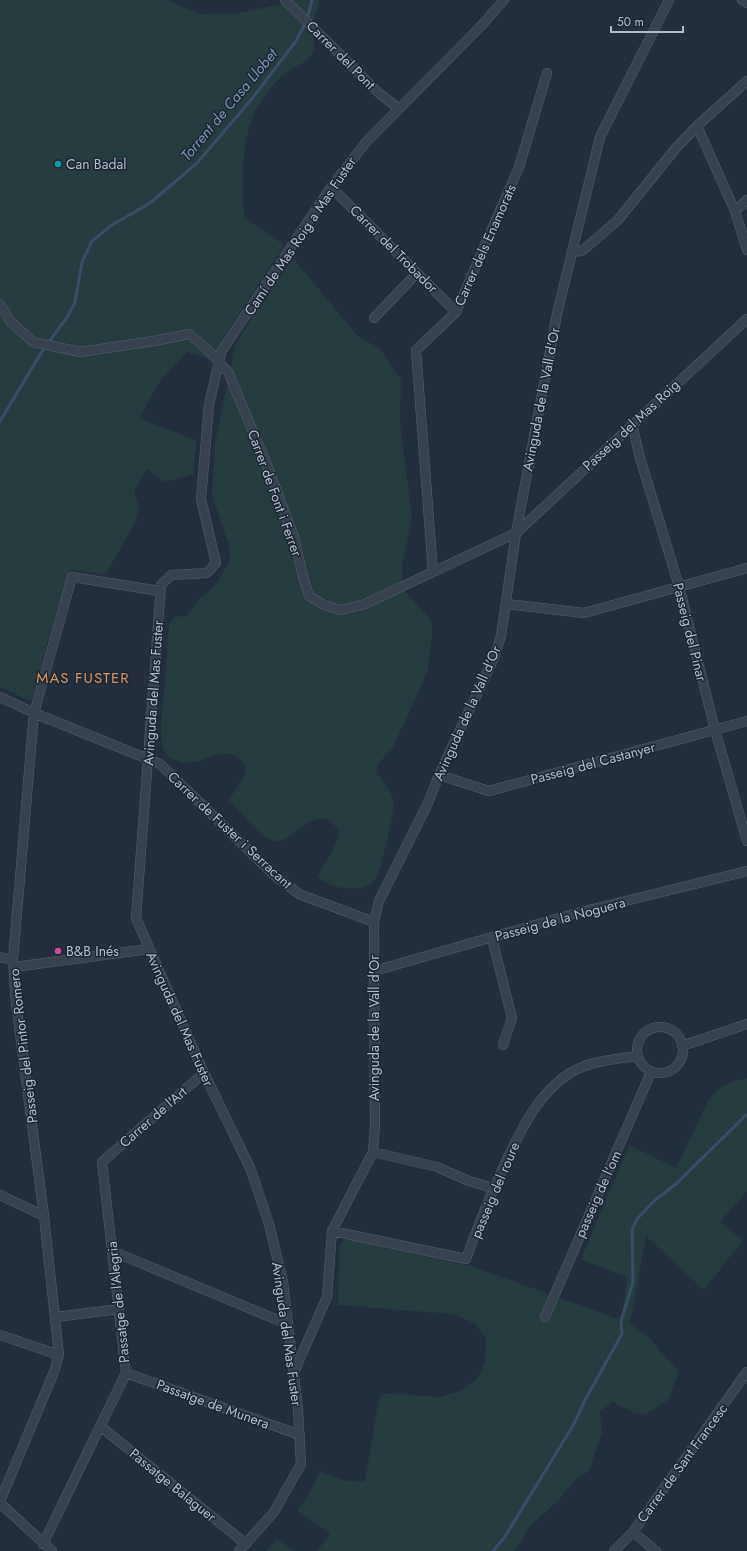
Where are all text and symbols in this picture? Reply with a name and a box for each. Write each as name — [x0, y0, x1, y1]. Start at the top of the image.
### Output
scale bar — [611, 8, 683, 34]
text: 50 m — [617, 13, 644, 31]
street label: Carrer del Pont — [302, 16, 380, 94]
water label: Torrent de Casa Llobet — [175, 43, 284, 166]
street label: Camí de Mas Roig a Mas Fuster — [239, 152, 361, 319]
place label: Can Badal — [66, 154, 126, 174]
marker: Can Badal — [53, 159, 63, 169]
street label: Carrer dels Enamorats — [449, 181, 521, 309]
street label: Carrer del Trobador — [345, 200, 443, 298]
street label: Avinguda de la Vall d'Or — [517, 325, 565, 473]
street label: Passeig del Mas Roig — [578, 375, 684, 475]
street label: Carrer de Font i Ferrer — [243, 427, 307, 559]
street label: Passeig del Pinar — [668, 581, 712, 684]
street label: Avinguda del Mas Fuster — [138, 620, 168, 766]
street label: Avinguda de la Vall d'Or — [428, 642, 506, 784]
district label: MAS FUSTER — [36, 667, 130, 689]
street label: Passeig del Castanyer — [528, 737, 658, 789]
street label: Carrer de Fuster i Serracant — [163, 767, 297, 894]
street label: Passeig de la Noguera — [492, 892, 628, 946]
place label: B&B Inés — [66, 941, 119, 961]
marker: B&B Inés — [53, 946, 63, 956]
street label: Avinguda del Mas Fuster — [141, 948, 219, 1090]
street label: Avinguda de la Vall d'Or — [364, 955, 384, 1101]
street label: Passeig del Pintor Romero — [4, 967, 42, 1124]
street label: Carrer de l'Art — [115, 1082, 192, 1152]
street label: passeig del roure — [466, 1139, 524, 1241]
street label: passeig de l'om — [570, 1147, 626, 1241]
street label: Passatge de l'Alegria — [102, 1240, 134, 1364]
street label: Avinguda del Mas Fuster — [267, 1261, 307, 1408]
street label: Passatge de Munera — [154, 1374, 272, 1434]
street label: Carrer de Sant Francesc — [632, 1399, 732, 1527]
street label: Passatge Balaguer — [125, 1444, 221, 1526]

